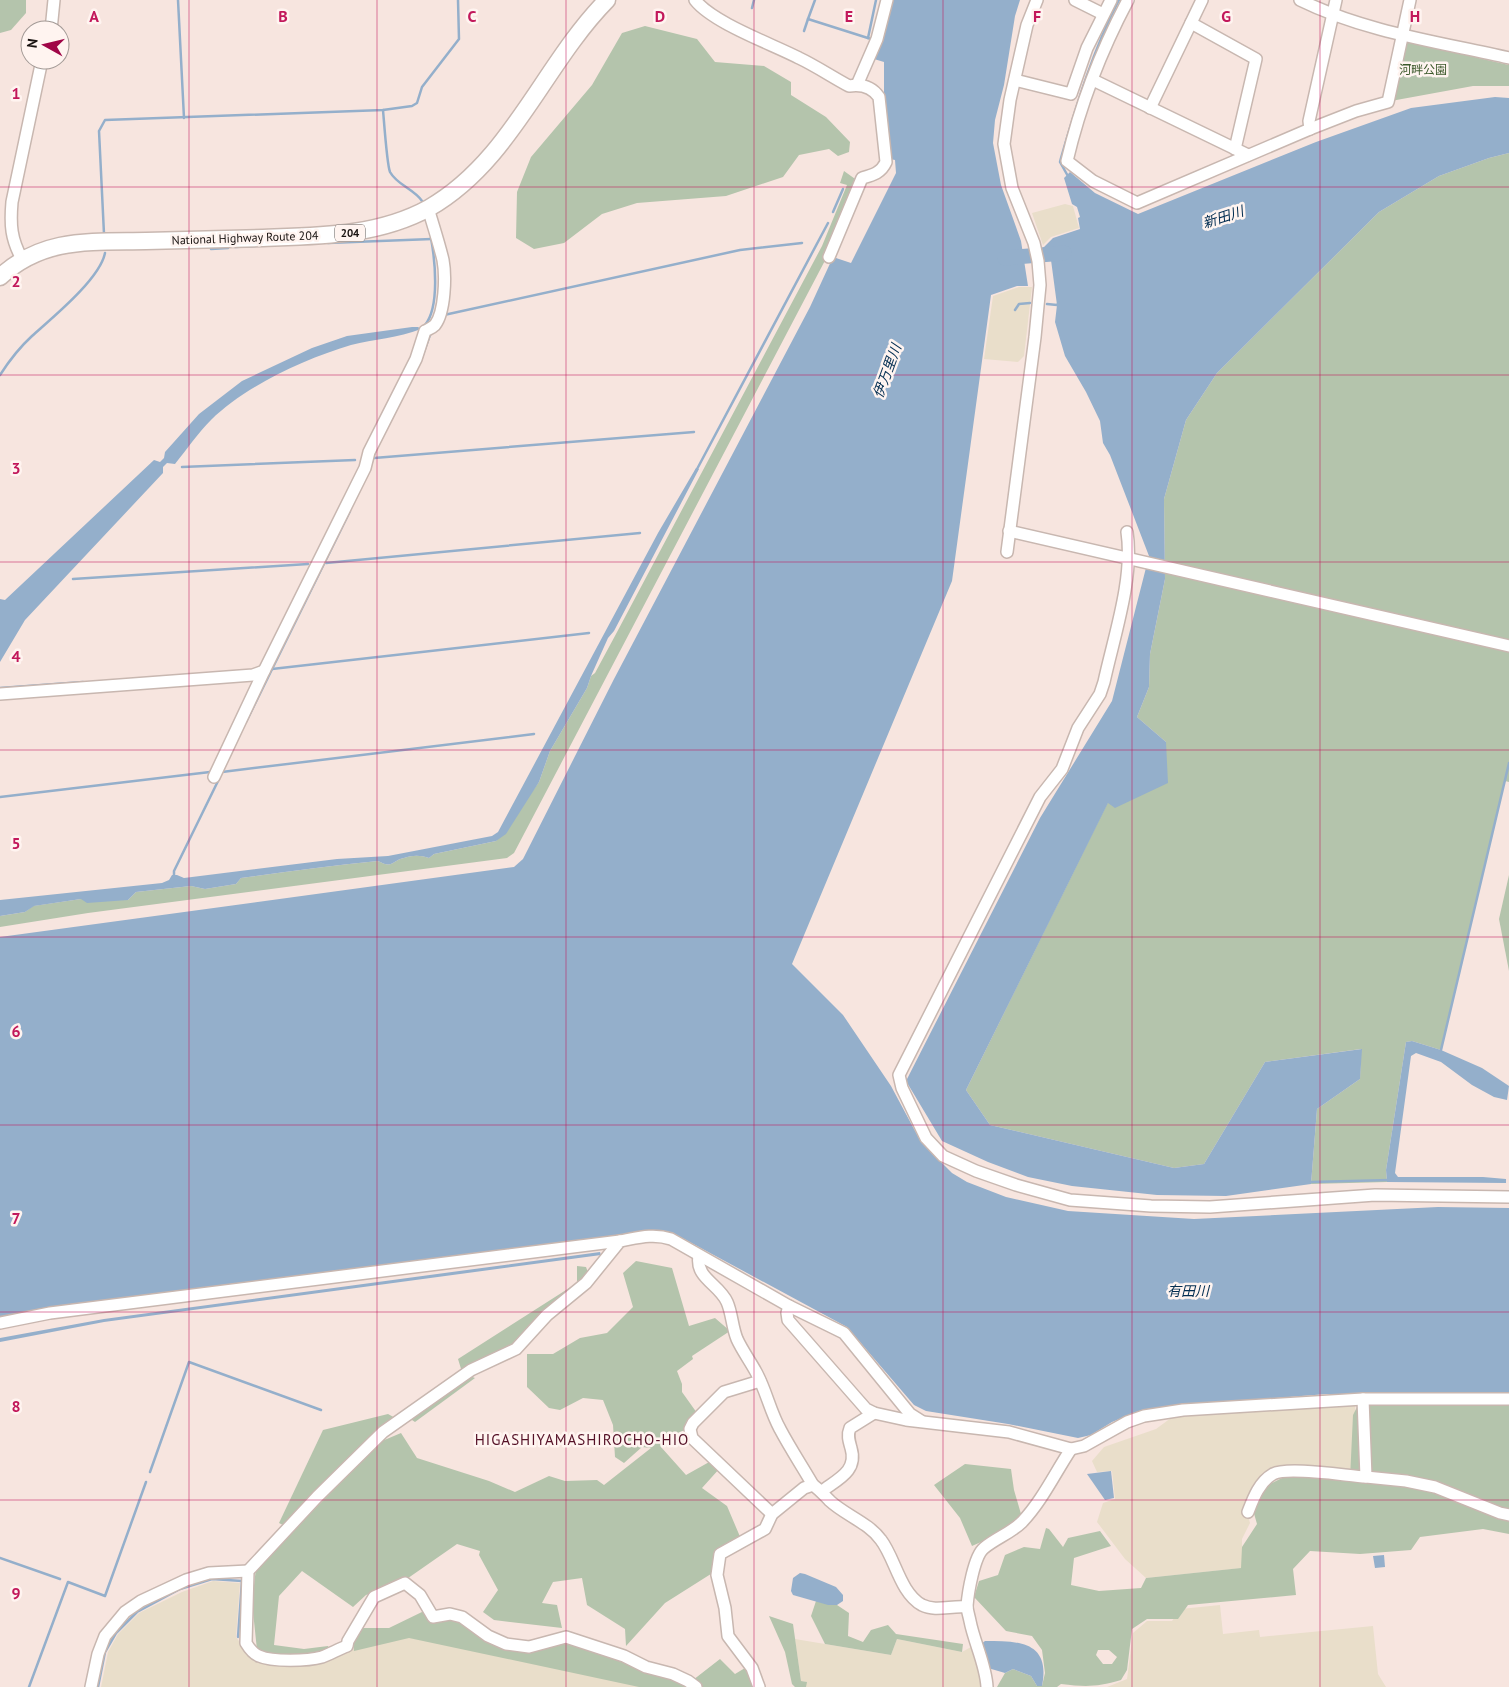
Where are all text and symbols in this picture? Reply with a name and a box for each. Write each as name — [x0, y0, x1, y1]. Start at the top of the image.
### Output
text: A — [89, 6, 99, 26]
text: B — [278, 6, 288, 26]
text: C — [468, 6, 477, 26]
text: D — [655, 6, 665, 26]
text: E — [845, 6, 853, 26]
text: F — [1033, 6, 1041, 26]
text: G — [1221, 6, 1231, 26]
text: H — [1410, 6, 1420, 26]
north arrow — [20, 20, 70, 70]
text: N — [23, 37, 42, 49]
park label: 河畔公園 — [1399, 62, 1447, 77]
text: 1 — [11, 83, 21, 103]
water label: 新田川 — [1200, 201, 1248, 232]
road number: 204 — [335, 224, 365, 242]
street label: National Highway Route 204 — [171, 227, 319, 248]
text: 2 — [11, 271, 21, 291]
water label: 伊万里川 — [869, 340, 906, 400]
text: 3 — [11, 458, 21, 478]
text: 4 — [11, 646, 21, 666]
text: 5 — [11, 833, 21, 853]
text: 6 — [11, 1021, 21, 1041]
text: 7 — [11, 1208, 21, 1228]
water label: 有田川 — [1167, 1282, 1211, 1300]
text: 8 — [11, 1396, 21, 1416]
district label: HIGASHIYAMASHIROCHO-HIO — [475, 1430, 689, 1449]
text: 9 — [11, 1583, 21, 1603]

